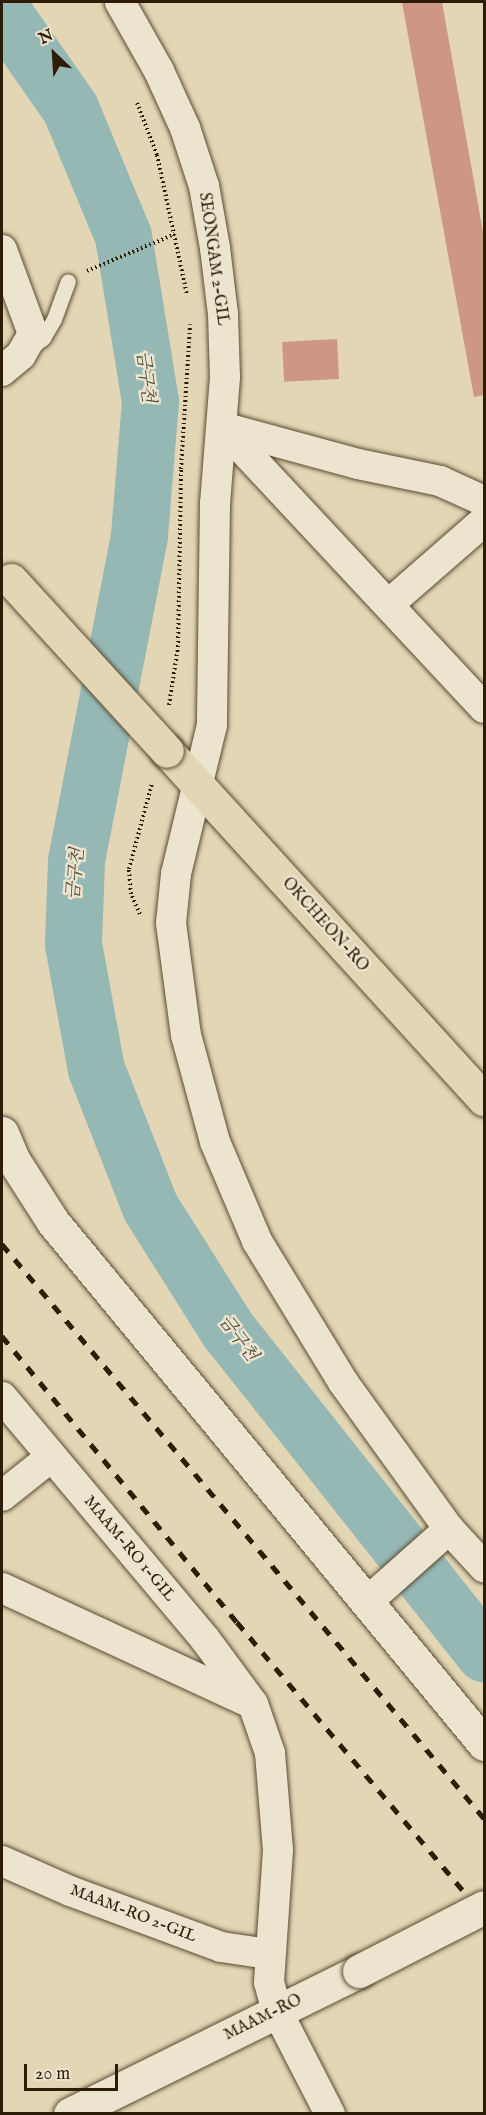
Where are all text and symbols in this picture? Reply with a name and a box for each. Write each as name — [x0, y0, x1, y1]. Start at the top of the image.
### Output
north arrow — [24, 24, 84, 84]
text: N — [36, 26, 57, 50]
street label: SEONGAM 2-GIL — [194, 191, 232, 327]
water label: 금구천 — [130, 350, 158, 404]
water label: 금구천 — [64, 847, 90, 901]
street label: OKCHEON-RO — [278, 874, 372, 976]
water label: 금구천 — [213, 1312, 261, 1366]
street label: MAAM-RO 1-GIL — [79, 1492, 179, 1606]
street label: MAAM-RO 2-GIL — [67, 1881, 199, 1947]
street label: MAAM-RO — [221, 1991, 305, 2045]
scale bar — [27, 2052, 122, 2090]
text: 20 m — [35, 2063, 70, 2086]

